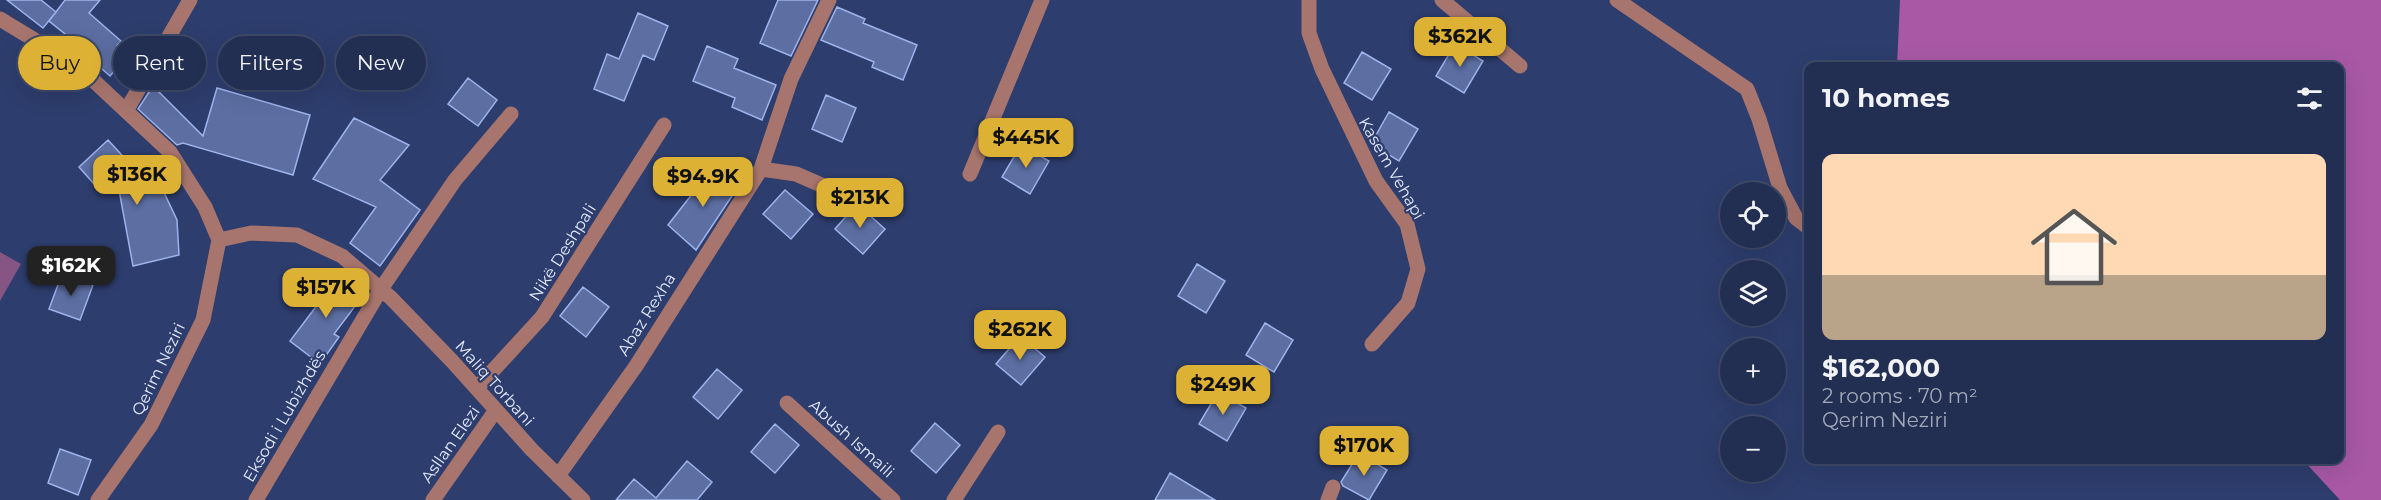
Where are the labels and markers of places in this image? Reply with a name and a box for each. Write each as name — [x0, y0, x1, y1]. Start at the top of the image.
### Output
pin: $362K — [1418, 17, 1502, 68]
pin: $445K — [984, 118, 1068, 169]
pin: $136K — [95, 155, 179, 206]
pin: $94.9K — [654, 157, 752, 208]
pin: $213K — [818, 178, 902, 229]
pin: $162K — [29, 246, 113, 297]
pin: $157K — [284, 268, 368, 319]
pin: $262K — [978, 310, 1062, 361]
pin: $249K — [1181, 365, 1265, 416]
pin: $170K — [1322, 426, 1406, 477]

